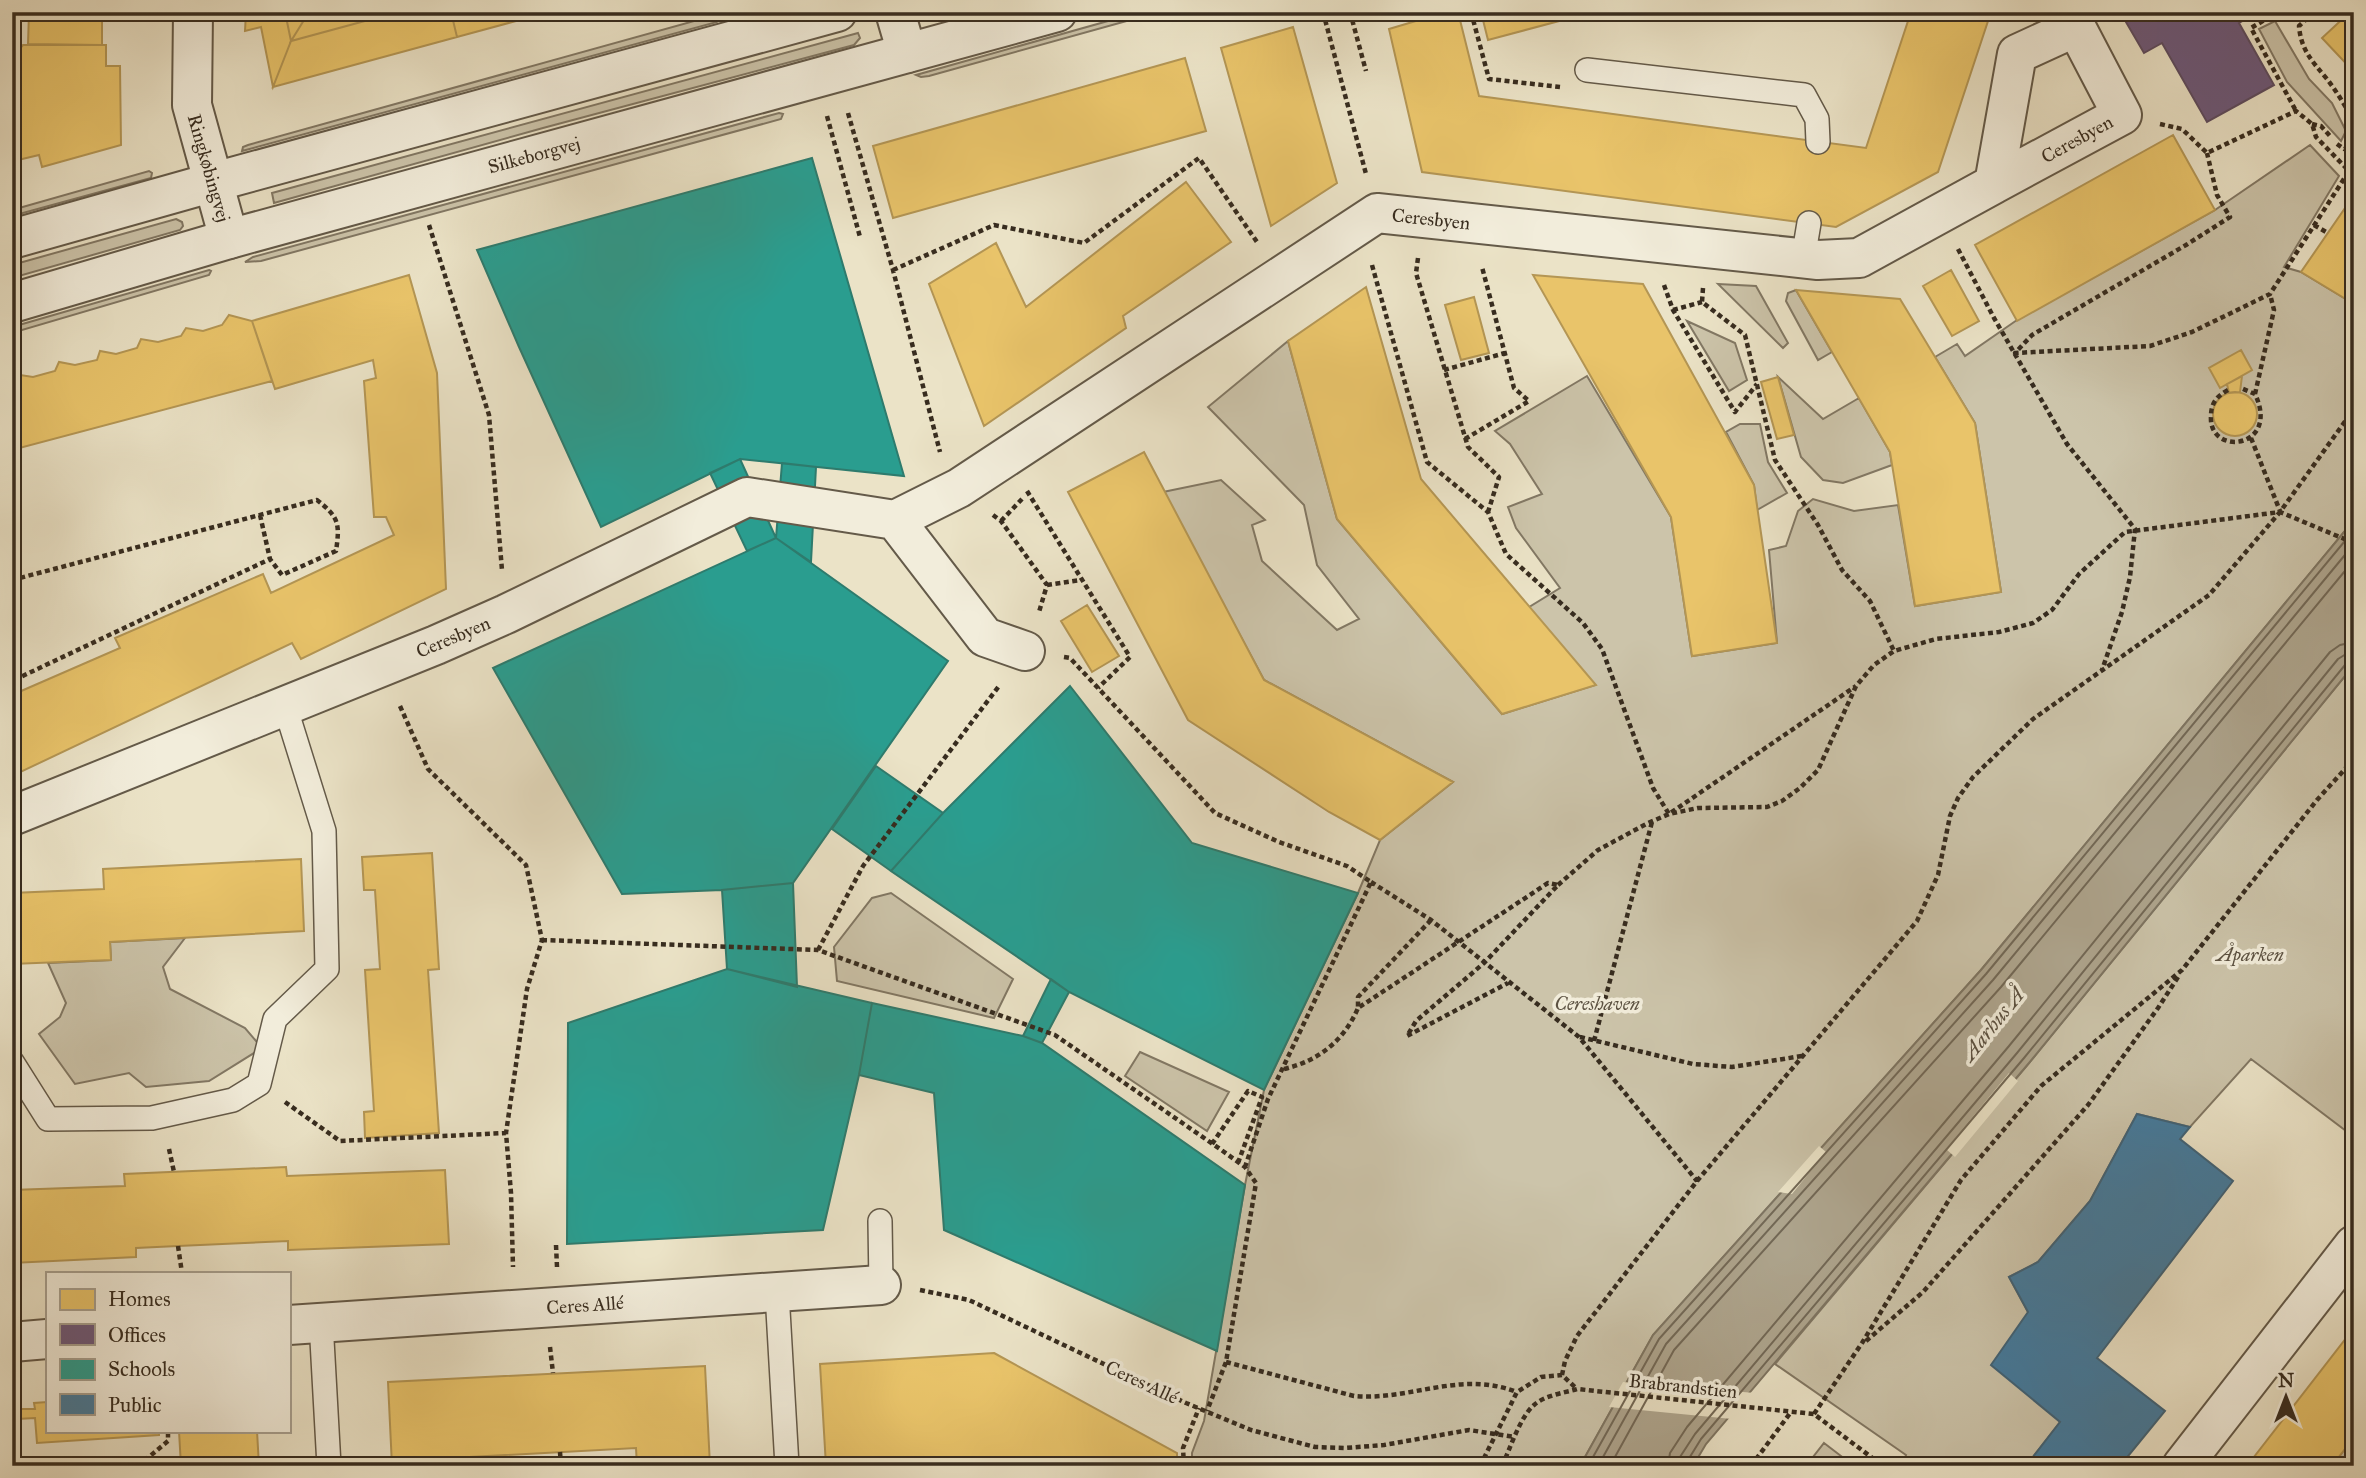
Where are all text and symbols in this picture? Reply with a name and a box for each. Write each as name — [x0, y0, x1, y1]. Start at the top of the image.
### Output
street label: Ceresbyen — [2037, 110, 2117, 168]
street label: Ringkøbingvej — [182, 111, 235, 225]
street label: Silkeborgvej — [485, 132, 583, 179]
street label: Ceresbyen — [1391, 203, 1471, 235]
street label: Ceresbyen — [412, 611, 494, 663]
park label: Åparken — [2214, 942, 2284, 967]
water label: Aarhus Å — [1954, 980, 2032, 1067]
park label: Cereshaven — [1554, 992, 1640, 1015]
legend — [46, 1272, 290, 1432]
text: Homes — [108, 1286, 171, 1312]
street label: Ceres Allé — [545, 1291, 625, 1319]
text: Offices — [108, 1322, 166, 1348]
street label: Ceres Allé — [1102, 1355, 1182, 1409]
text: Schools — [108, 1356, 175, 1382]
north arrow — [2250, 1362, 2320, 1432]
street label: Brabrandstien — [1628, 1369, 1738, 1403]
text: N — [2278, 1369, 2294, 1392]
text: Public — [108, 1392, 162, 1418]

